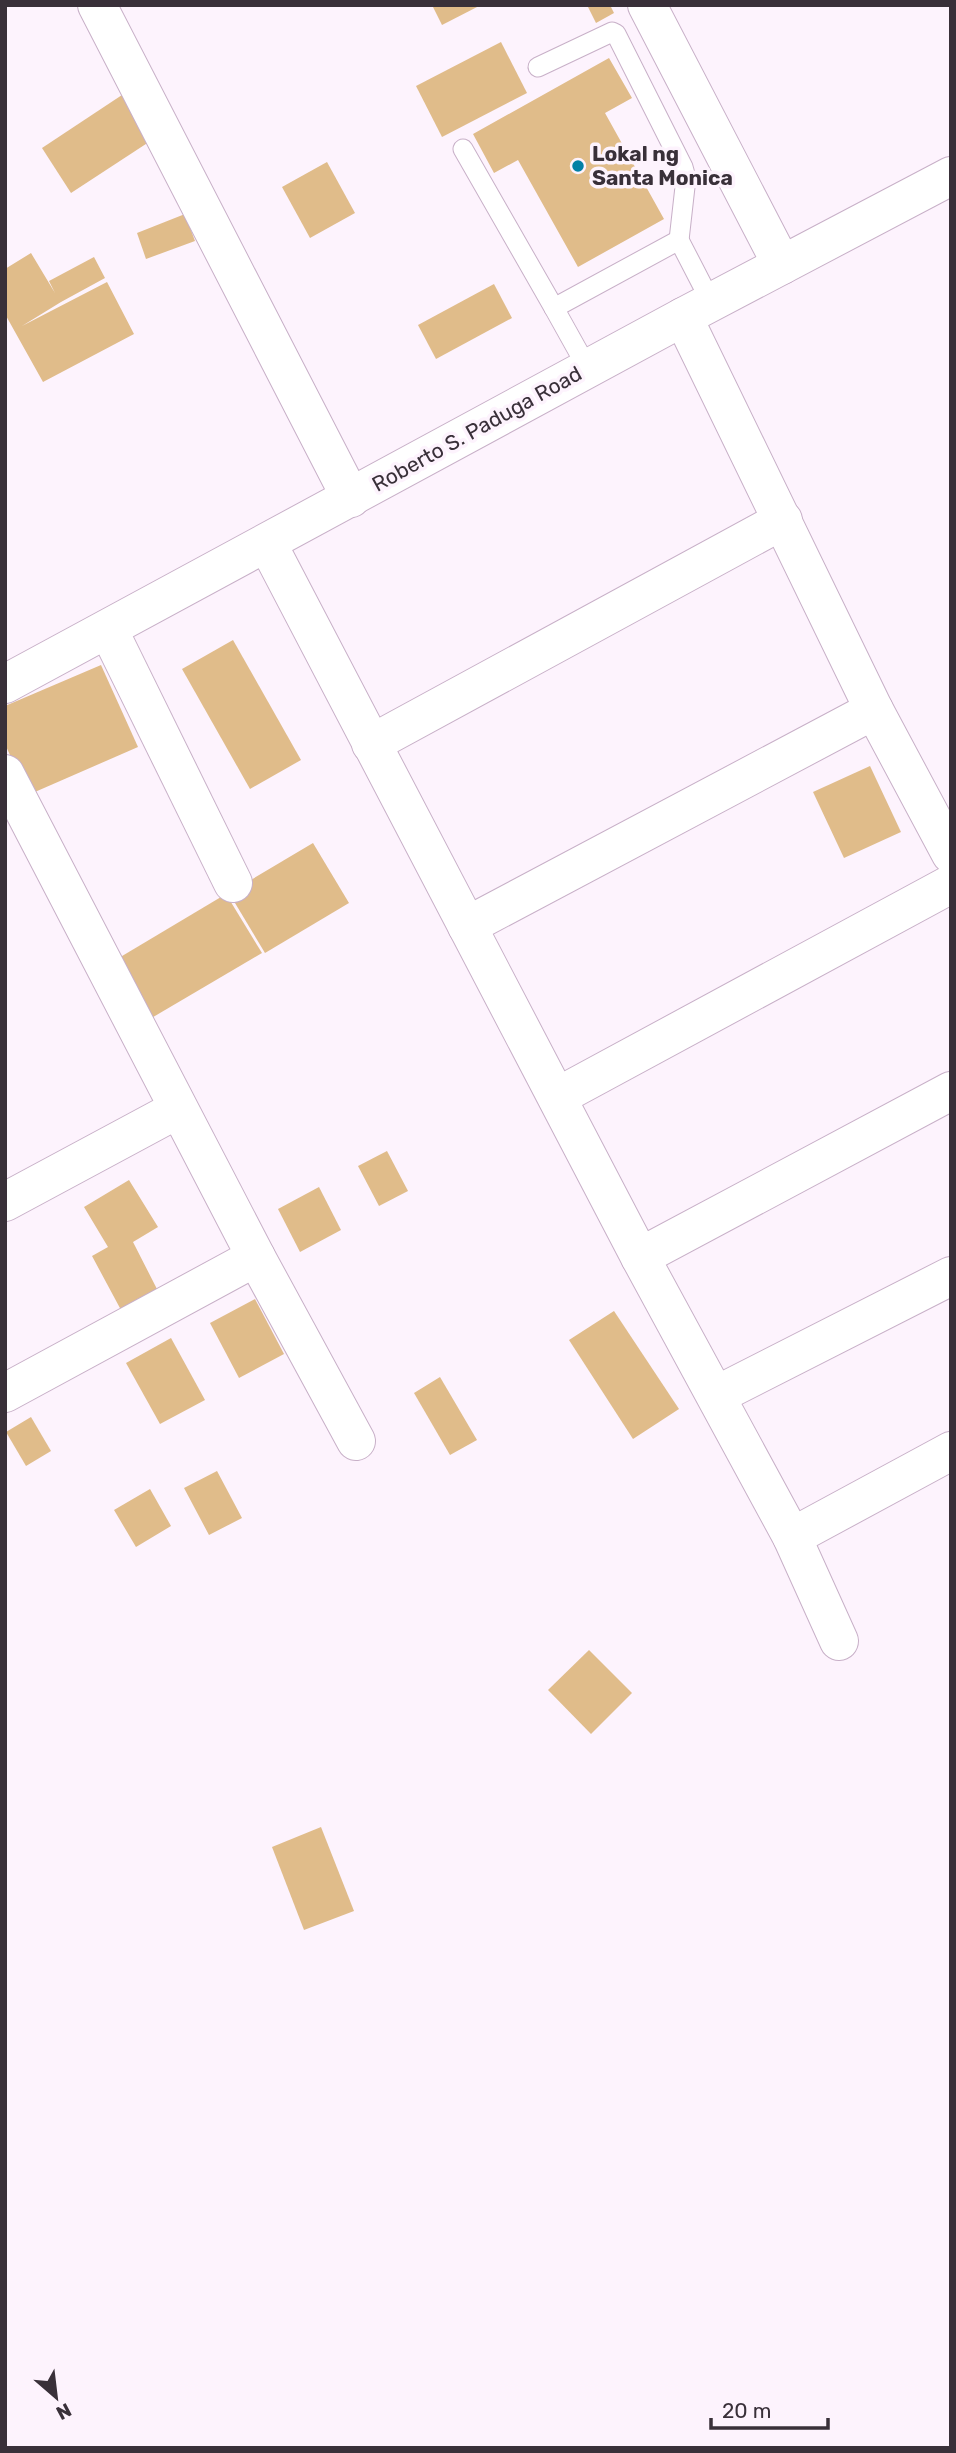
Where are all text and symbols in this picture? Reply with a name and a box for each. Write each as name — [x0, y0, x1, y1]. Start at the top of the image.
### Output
place label: Lokal ng Santa Monica — [592, 141, 733, 190]
marker: Lokal ng Santa Monica — [570, 158, 586, 174]
street label: Roberto S. Paduga Road — [368, 360, 586, 497]
north arrow — [21, 2362, 91, 2432]
scale bar — [711, 2386, 828, 2430]
text: N — [52, 2398, 75, 2425]
text: 20 m — [722, 2398, 771, 2423]

